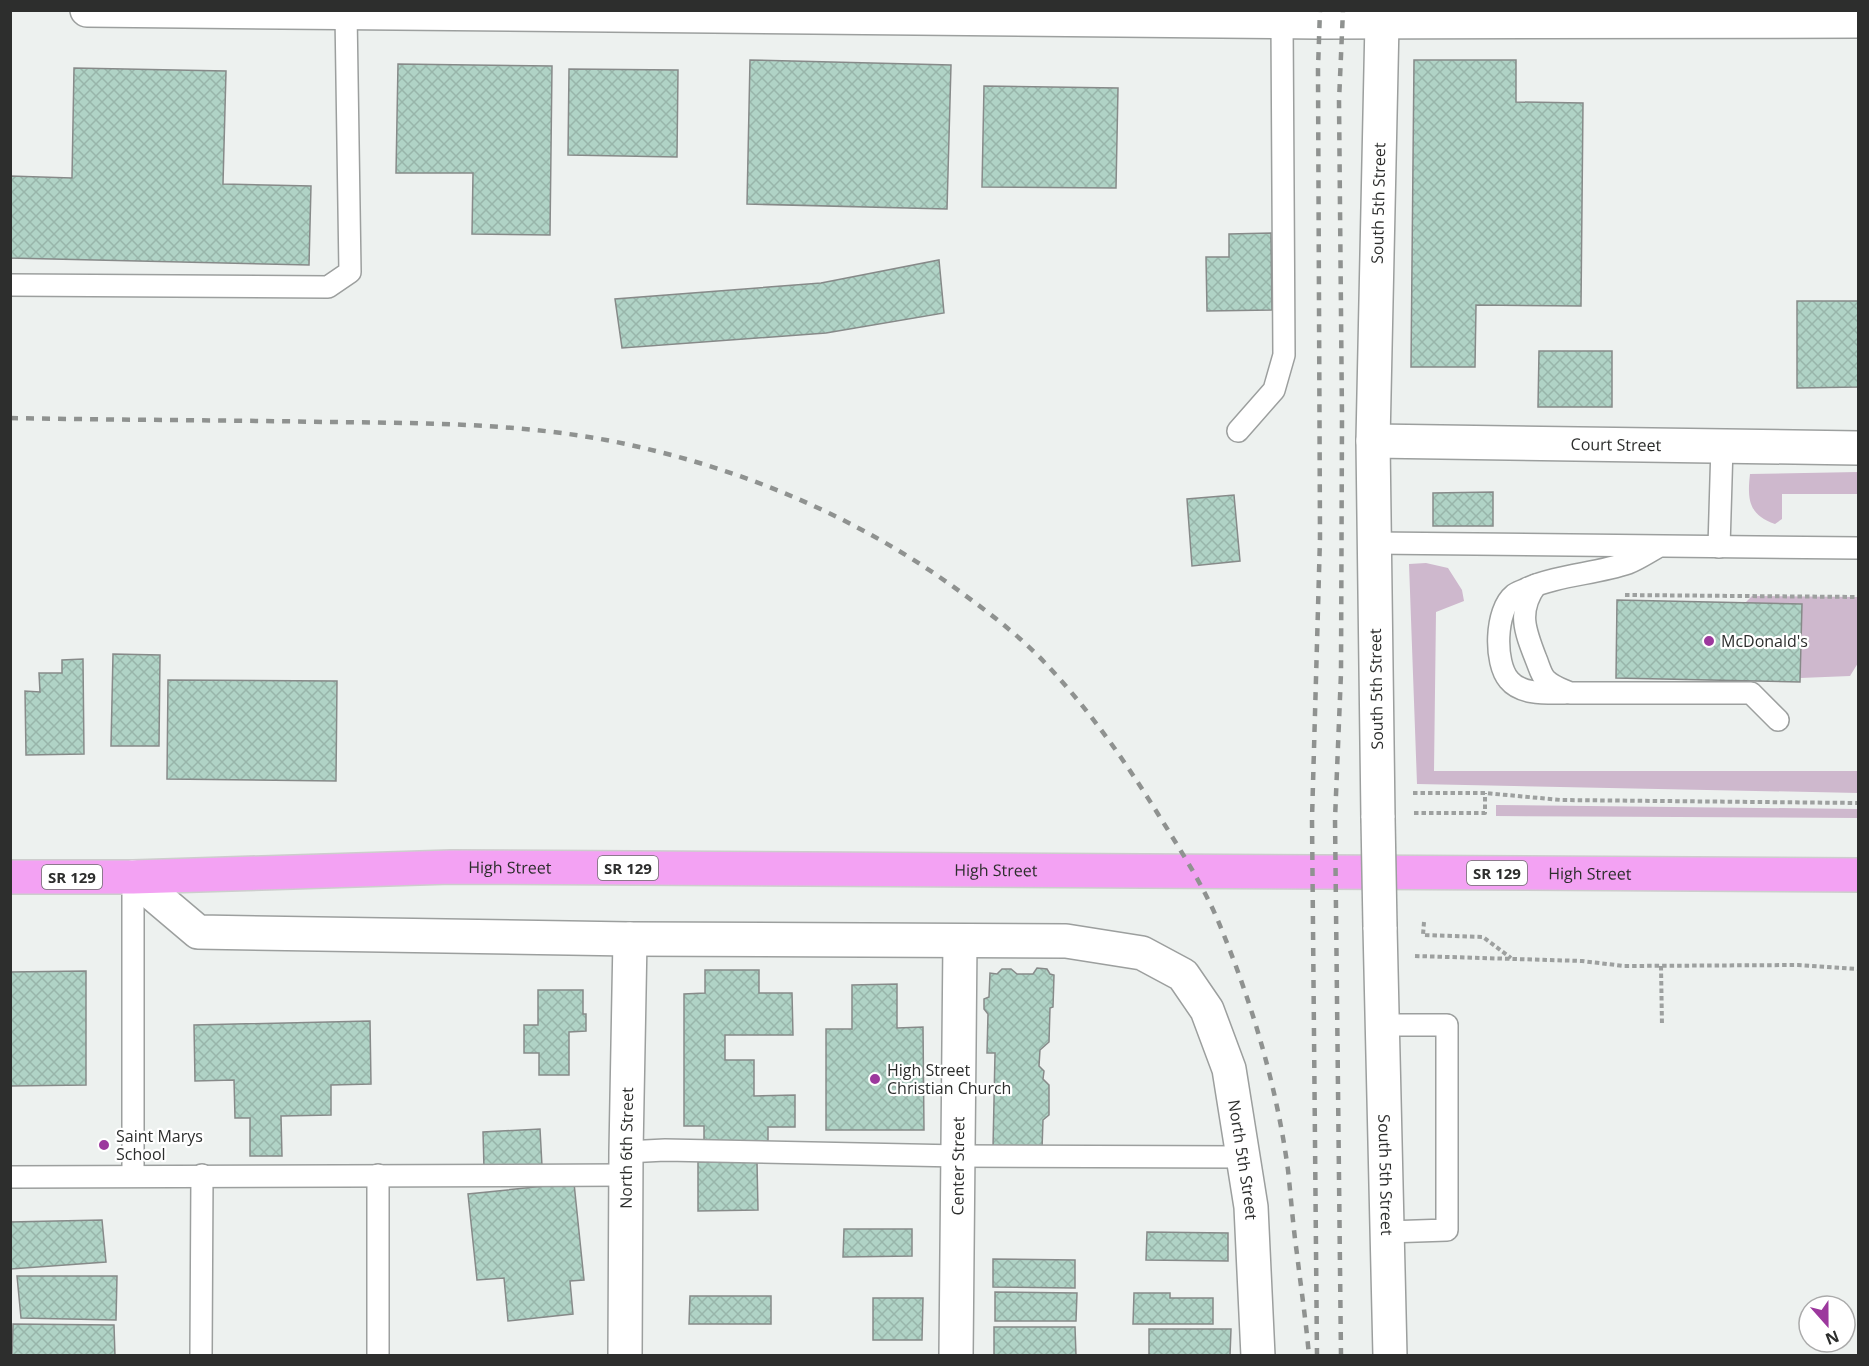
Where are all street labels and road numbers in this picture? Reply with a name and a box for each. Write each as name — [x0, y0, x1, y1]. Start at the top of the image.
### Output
street label: South 5th Street — [1366, 142, 1390, 264]
street label: Court Street — [1571, 433, 1662, 456]
street label: South 5th Street — [1364, 628, 1388, 750]
street label: High Street — [468, 856, 552, 879]
road number: SR 129 — [598, 856, 658, 880]
street label: High Street — [954, 859, 1038, 881]
road number: SR 129 — [1467, 861, 1527, 885]
street label: High Street — [1548, 862, 1632, 885]
road number: SR 129 — [42, 865, 102, 889]
street label: North 6th Street — [615, 1087, 638, 1209]
street label: North 5th Street — [1223, 1098, 1263, 1221]
street label: South 5th Street — [1373, 1114, 1398, 1236]
street label: Center Street — [946, 1116, 969, 1216]

